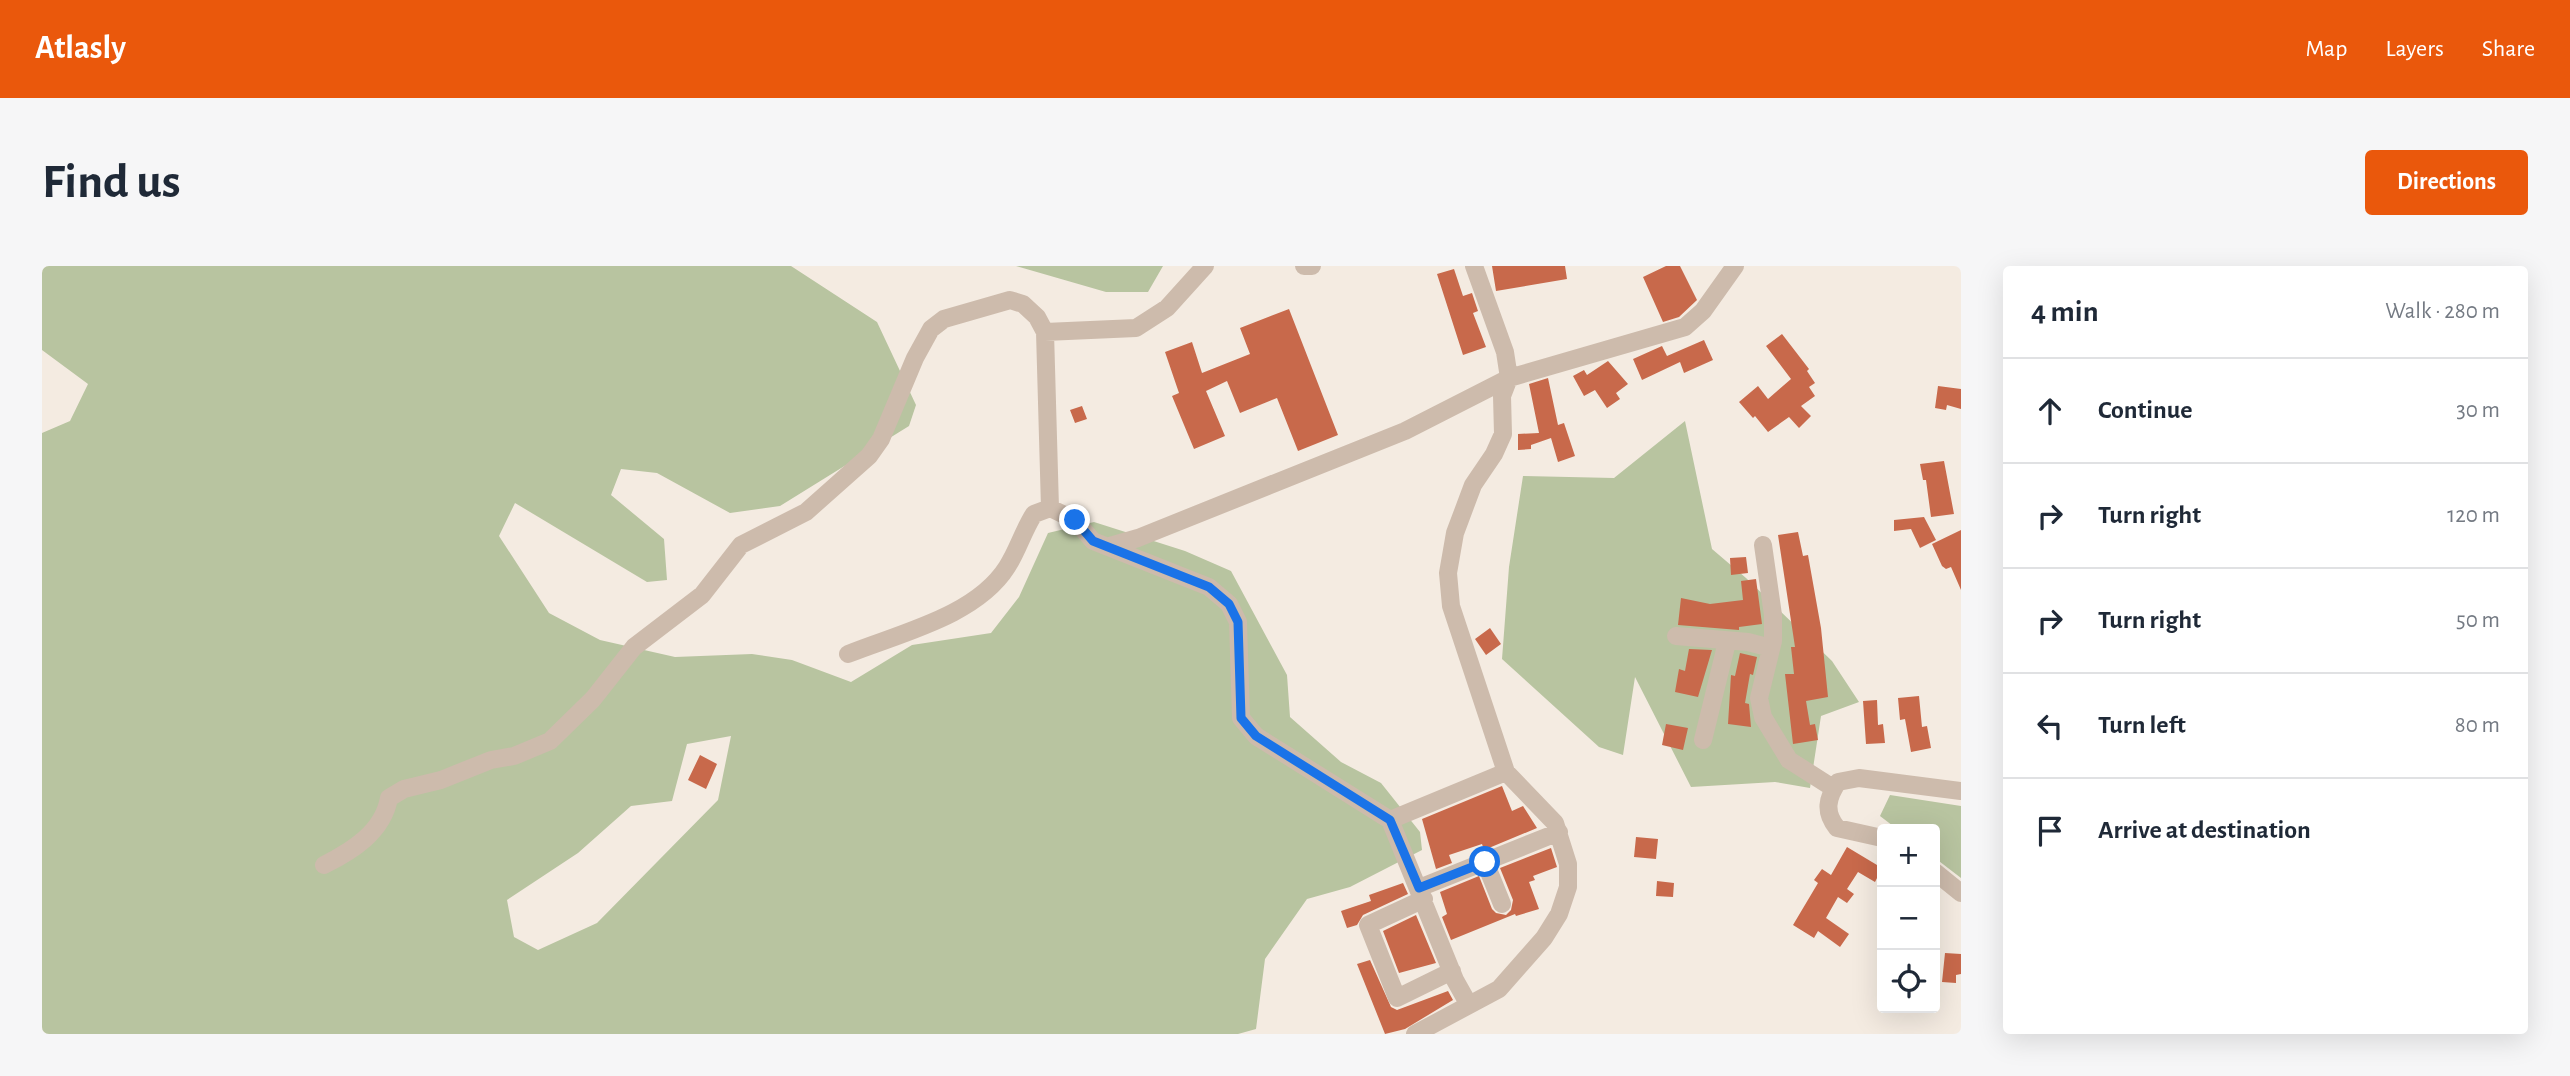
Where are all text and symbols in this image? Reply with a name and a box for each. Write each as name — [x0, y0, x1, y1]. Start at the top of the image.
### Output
text: Atlasly — [35, 32, 126, 65]
text: Map — [2305, 37, 2347, 61]
text: Layers — [2385, 37, 2444, 61]
text: Share — [2482, 37, 2535, 61]
button: Directions — [2365, 150, 2528, 215]
text: Find us — [42, 158, 181, 207]
text: 4 min — [2031, 297, 2099, 327]
text: Walk · 280 m — [2385, 300, 2500, 323]
icon: ahead — [2031, 392, 2069, 430]
text: Continue — [2098, 397, 2193, 423]
text: 30 m — [2456, 399, 2500, 422]
icon: right — [2031, 497, 2069, 535]
text: Turn right — [2098, 502, 2201, 528]
route end — [1059, 504, 1090, 535]
text: 120 m — [2447, 504, 2500, 527]
icon: right — [2031, 602, 2069, 640]
text: Turn right — [2098, 607, 2201, 633]
text: 50 m — [2456, 609, 2500, 632]
icon: left — [2031, 707, 2069, 745]
text: Turn left — [2098, 712, 2186, 738]
text: 80 m — [2455, 714, 2500, 737]
icon: arrive — [2031, 812, 2069, 850]
text: Arrive at destination — [2098, 817, 2311, 843]
map controls — [1877, 824, 1940, 1013]
button: + — [1877, 824, 1940, 887]
route start — [1469, 846, 1500, 877]
button: − — [1877, 887, 1940, 950]
button: locate — [1877, 950, 1940, 1013]

